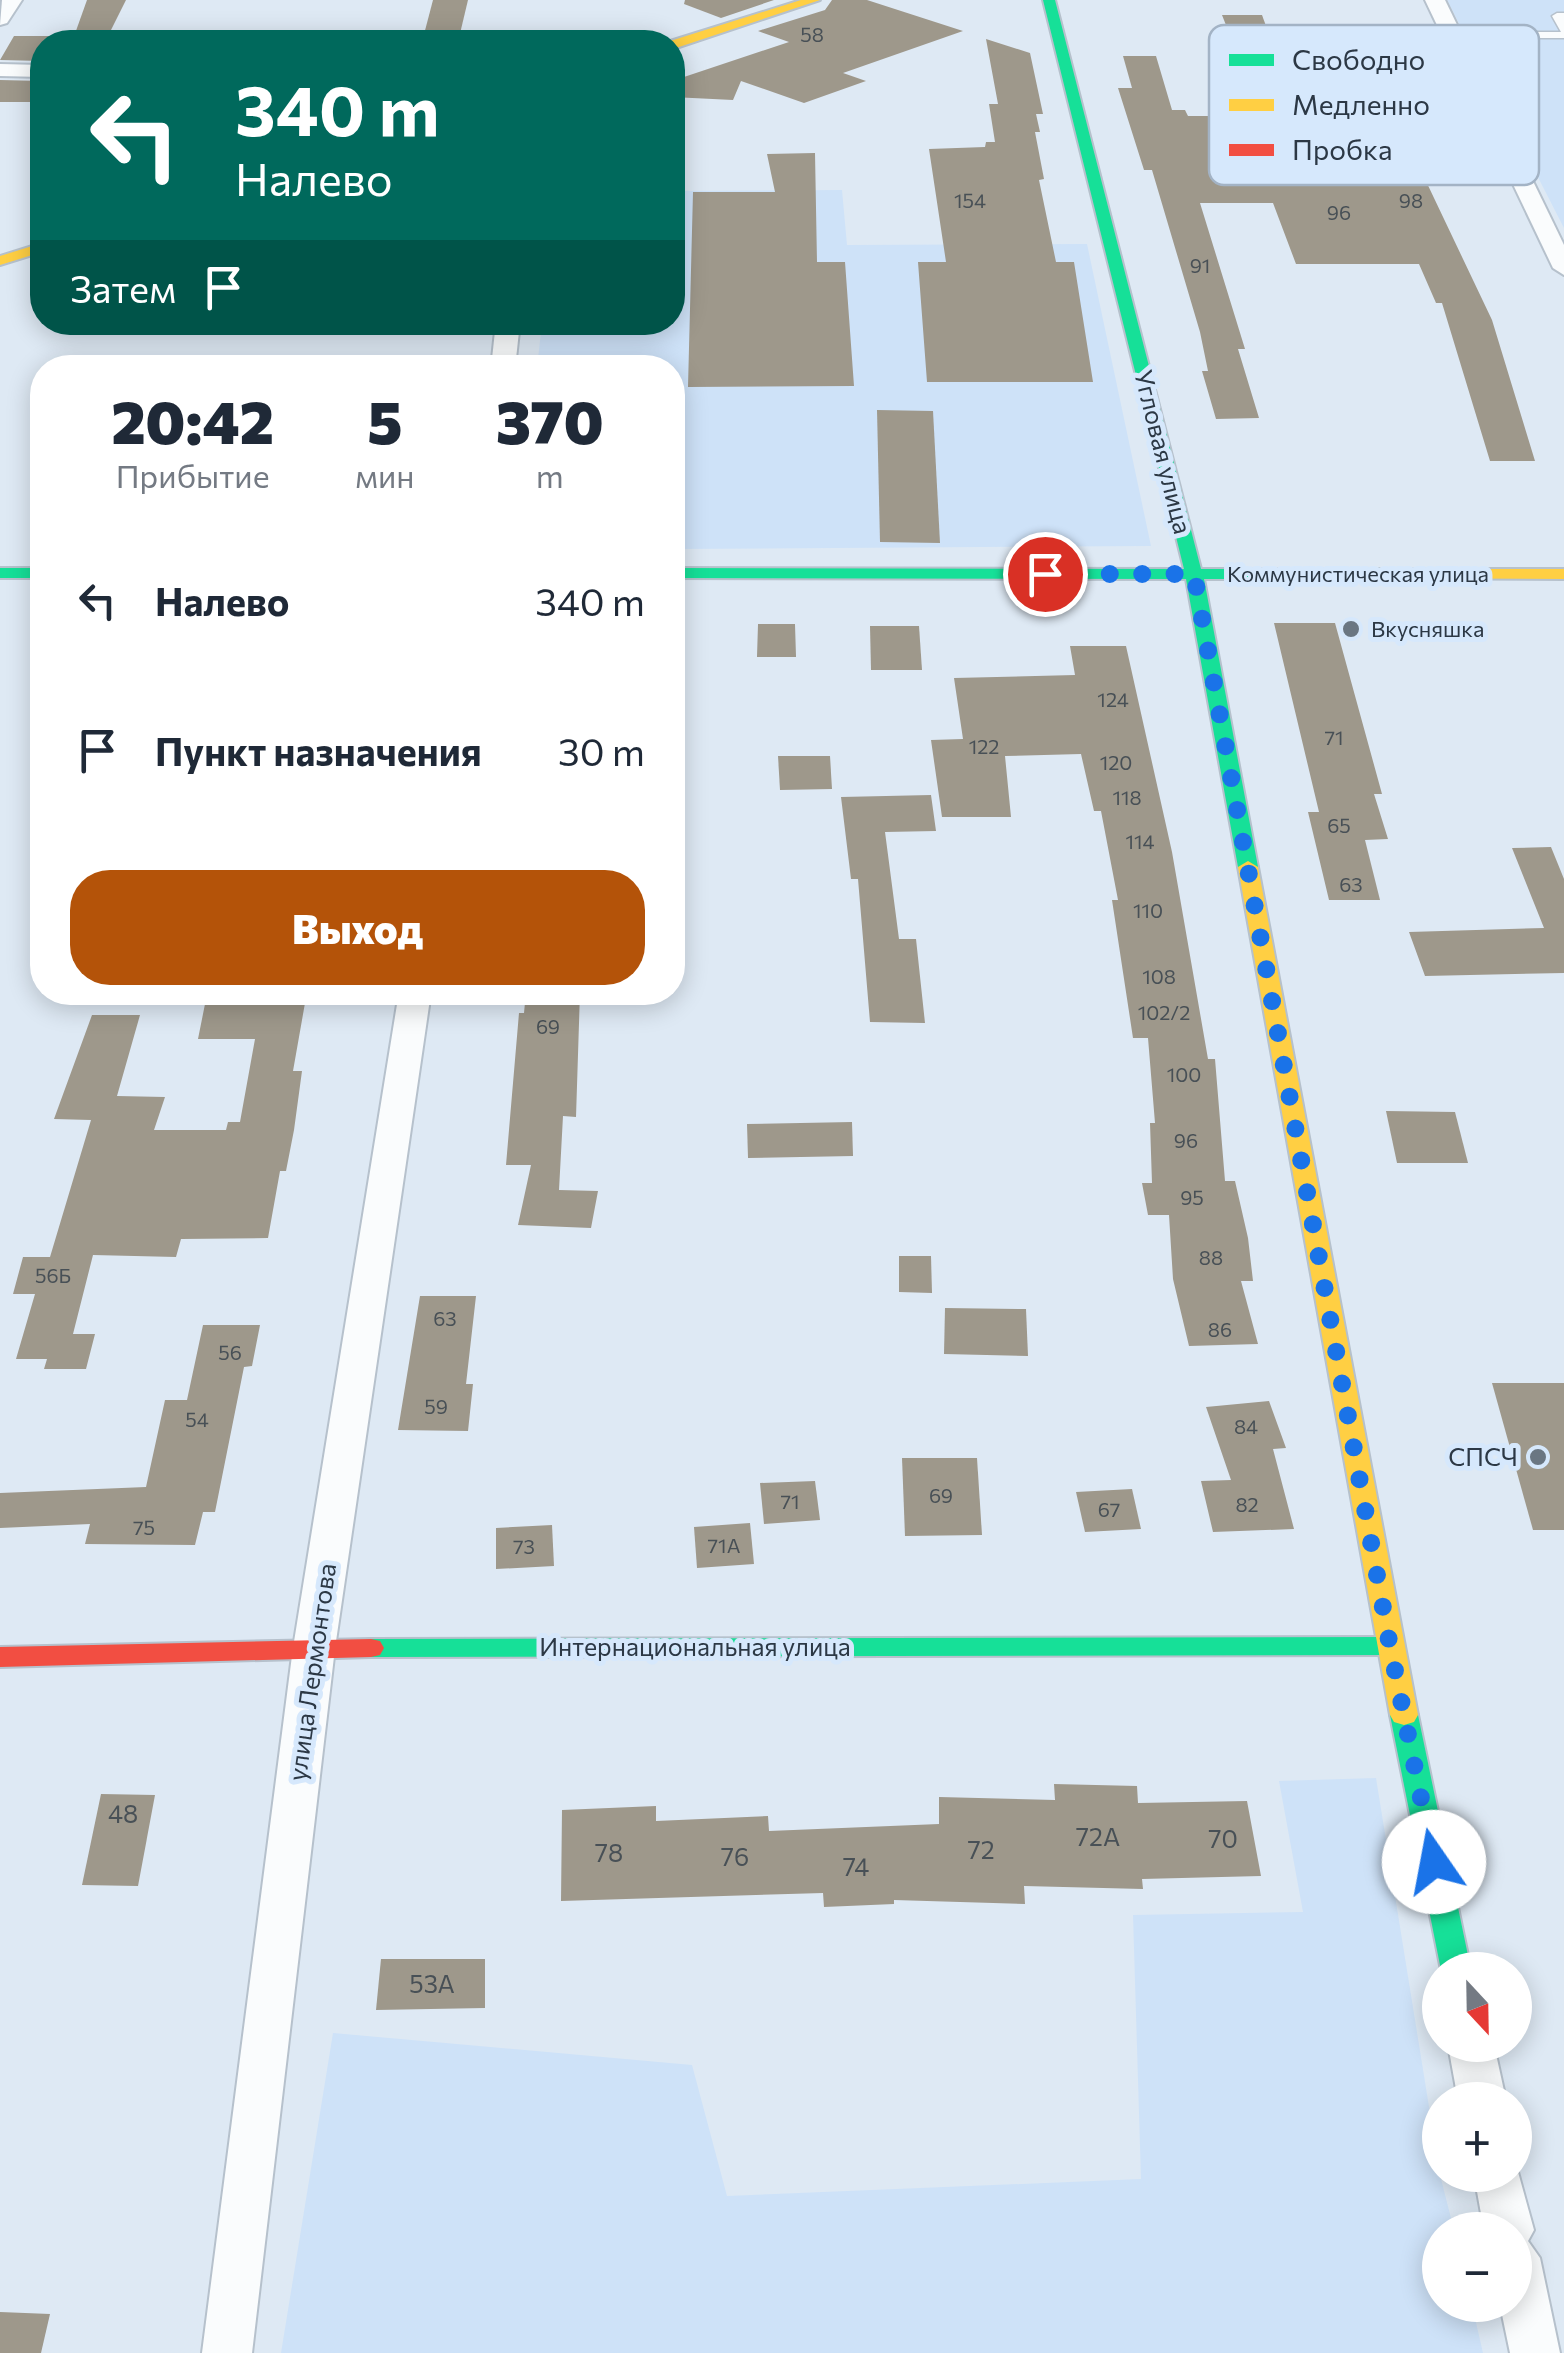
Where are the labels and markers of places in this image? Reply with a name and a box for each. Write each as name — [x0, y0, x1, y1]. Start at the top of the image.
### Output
pin — [1003, 532, 1088, 617]
place label: Вкусняшка — [1371, 615, 1484, 642]
marker: Вкусняшка — [1340, 618, 1362, 640]
place label: СПСЧ — [1448, 1441, 1518, 1471]
marker: СПСЧ — [1527, 1446, 1549, 1468]

